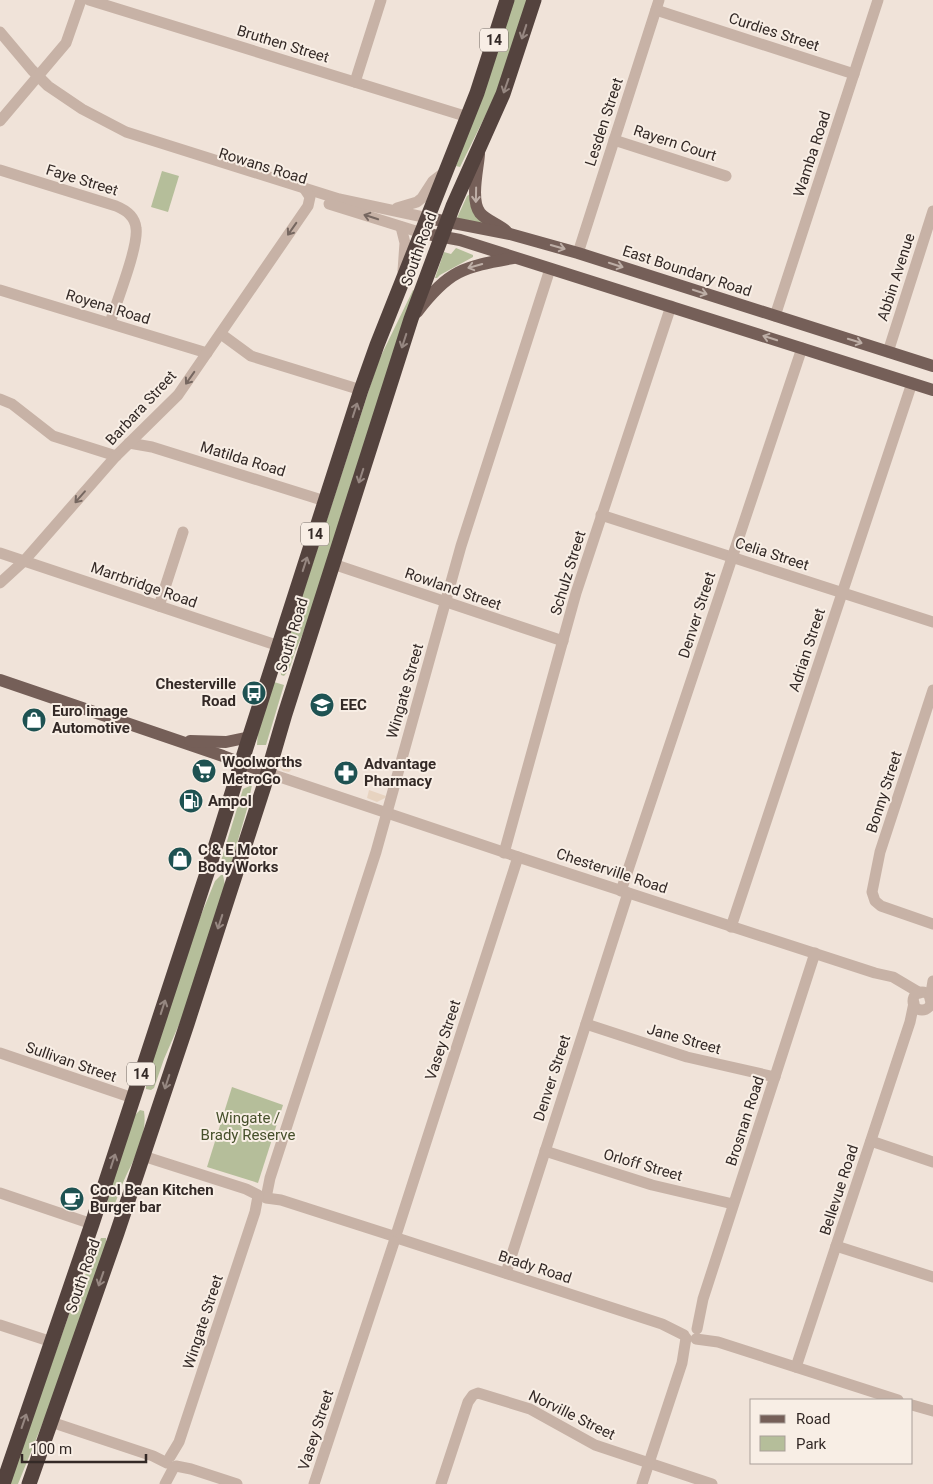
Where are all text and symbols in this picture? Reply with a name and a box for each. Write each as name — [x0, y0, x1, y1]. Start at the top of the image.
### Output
street label: Curdies Street — [726, 9, 822, 55]
street label: Bruthen Street — [235, 21, 331, 67]
one-way arrow — [518, 24, 528, 40]
road number: 14 — [480, 28, 508, 52]
street label: Lesden Street — [581, 75, 627, 168]
one-way arrow — [501, 78, 510, 94]
street label: Wamba Road — [790, 109, 834, 199]
street label: Rayern Court — [631, 121, 719, 165]
street label: Rowans Road — [217, 144, 309, 188]
street label: Faye Street — [44, 161, 120, 200]
one-way arrow — [471, 186, 481, 202]
street label: South Road — [397, 210, 441, 288]
one-way arrow — [364, 212, 379, 221]
one-way arrow — [287, 222, 297, 236]
street label: Abbin Avenue — [873, 231, 919, 323]
street label: East Boundary Road — [620, 242, 754, 300]
one-way arrow — [549, 243, 565, 253]
one-way arrow — [468, 261, 484, 271]
one-way arrow — [608, 261, 623, 270]
street label: Royena Road — [64, 286, 152, 328]
one-way arrow — [692, 288, 707, 297]
one-way arrow — [399, 332, 408, 348]
one-way arrow — [762, 332, 778, 342]
one-way arrow — [846, 337, 862, 347]
street label: Barbara Street — [102, 367, 180, 449]
one-way arrow — [185, 371, 195, 385]
one-way arrow — [350, 402, 360, 418]
street label: Matilda Road — [198, 437, 288, 481]
one-way arrow — [356, 467, 366, 483]
one-way arrow — [75, 490, 86, 503]
road number: 14 — [301, 522, 329, 546]
street label: Schulz Street — [547, 528, 589, 618]
street label: Celia Street — [733, 534, 811, 574]
one-way arrow — [301, 557, 310, 573]
street label: Marrbridge Road — [88, 558, 200, 612]
street label: Rowland Street — [402, 564, 504, 614]
street label: Denver Street — [675, 570, 719, 660]
street label: South Road — [272, 596, 312, 674]
street label: Adrian Street — [785, 606, 829, 694]
street label: Wingate Street — [383, 641, 427, 741]
place label: Chesterville Road — [156, 675, 236, 710]
bus stop icon: Chesterville Road — [241, 680, 267, 706]
school or university icon: EEC — [309, 692, 335, 718]
place label: EEC — [340, 696, 367, 714]
place label: Euro image Automotive — [52, 702, 130, 737]
shop icon: Euro image Automotive — [21, 707, 47, 733]
street label: Bonny Street — [862, 749, 906, 835]
place label: Woolworths MetroGo — [222, 753, 303, 788]
place label: Advantage Pharmacy — [364, 755, 436, 790]
supermarket icon: Woolworths MetroGo — [191, 758, 217, 784]
pharmacy icon: Advantage Pharmacy — [333, 760, 359, 786]
fuel station icon: Ampol — [178, 788, 204, 814]
place label: Ampol — [208, 792, 252, 810]
place label: C & E Motor Body Works — [198, 841, 279, 876]
street label: Chesterville Road — [554, 845, 670, 897]
shop icon: C & E Motor Body Works — [167, 846, 193, 872]
one-way arrow — [215, 913, 224, 929]
street label: Vasey Street — [422, 997, 464, 1082]
one-way arrow — [158, 999, 168, 1015]
street label: Jane Street — [645, 1020, 723, 1058]
street label: Denver Street — [530, 1033, 574, 1123]
street label: Sullivan Street — [23, 1038, 119, 1086]
road number: 14 — [127, 1062, 155, 1086]
one-way arrow — [162, 1074, 172, 1090]
street label: Brosnan Road — [722, 1074, 768, 1168]
park label: Wingate / Brady Reserve — [201, 1109, 295, 1144]
street label: Bellevue Road — [816, 1142, 862, 1238]
street label: Orloff Street — [601, 1145, 685, 1185]
one-way arrow — [108, 1154, 118, 1170]
place label: Cool Bean Kitchen Burger bar — [90, 1181, 214, 1216]
cafe icon: Cool Bean Kitchen Burger bar — [59, 1186, 85, 1212]
street label: South Road — [62, 1237, 104, 1315]
street label: Brady Road — [496, 1247, 574, 1287]
one-way arrow — [96, 1271, 105, 1286]
street label: Wingate Street — [179, 1273, 227, 1371]
street label: Norville Street — [526, 1386, 618, 1444]
street label: Vasey Street — [295, 1387, 337, 1472]
legend — [750, 1399, 913, 1464]
text: Road — [796, 1410, 830, 1428]
one-way arrow — [20, 1414, 29, 1430]
scale bar — [22, 1432, 146, 1464]
text: Park — [796, 1435, 827, 1453]
text: 100 m — [30, 1440, 72, 1458]

